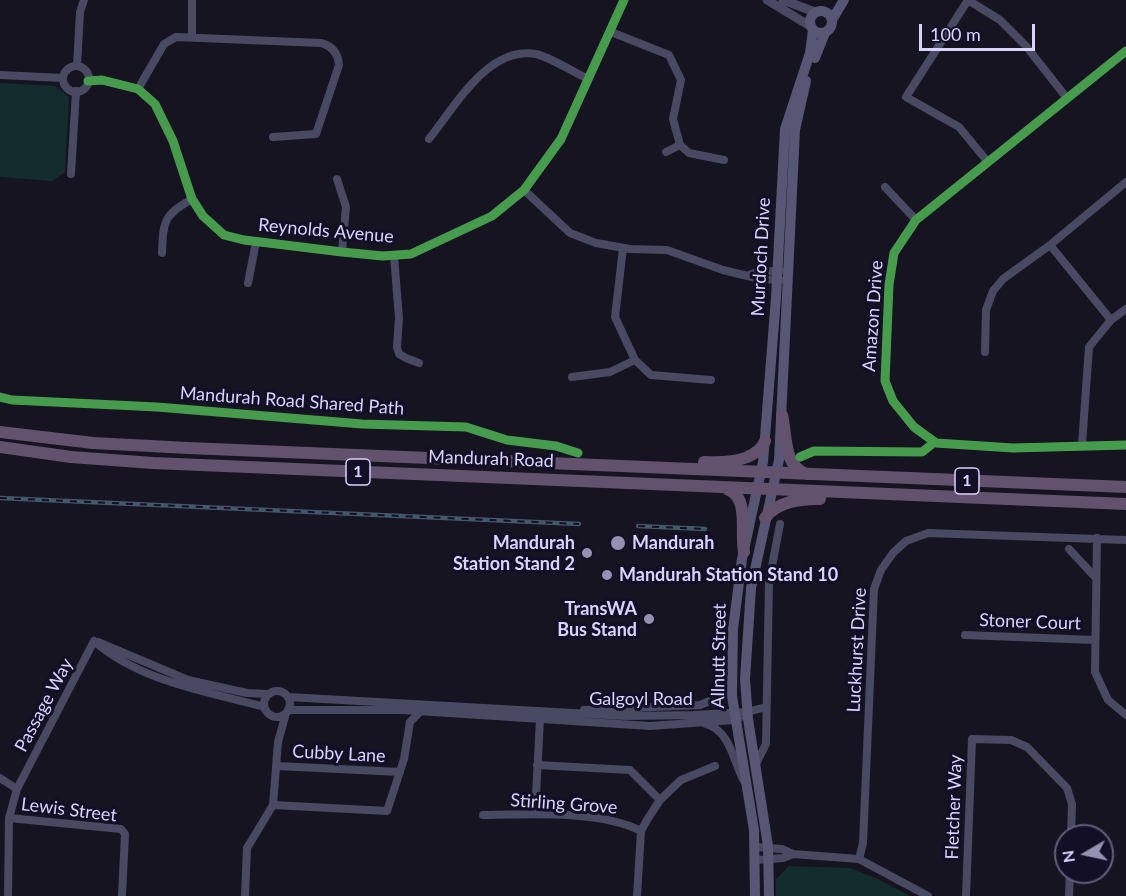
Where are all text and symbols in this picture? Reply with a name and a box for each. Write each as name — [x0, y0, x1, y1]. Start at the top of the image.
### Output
scale bar — [922, 12, 1038, 50]
text: 100 m — [930, 23, 981, 45]
street label: Murdoch Drive — [747, 197, 775, 317]
street label: Reynolds Avenue — [257, 214, 395, 248]
street label: Amazon Drive — [858, 260, 888, 372]
street label: Mandurah Road Shared Path — [179, 382, 405, 420]
street label: Mandurah Road — [428, 446, 554, 472]
road number: 1 — [346, 459, 370, 485]
road number: 1 — [955, 468, 979, 494]
place label: Mandurah Station Stand 2 — [453, 532, 575, 574]
place label: Mandurah — [632, 532, 714, 554]
marker: Mandurah — [609, 534, 627, 552]
marker: Mandurah Station Stand 2 — [580, 546, 594, 560]
place label: Mandurah Station Stand 10 — [619, 564, 838, 586]
marker: Mandurah Station Stand 10 — [600, 568, 614, 582]
street label: Luckhurst Drive — [843, 587, 871, 713]
place label: TransWA Bus Stand — [557, 598, 637, 640]
street label: Allnutt Street — [707, 603, 731, 709]
street label: Stoner Court — [979, 609, 1081, 635]
marker: TransWA Bus Stand — [642, 612, 656, 626]
street label: Passage Way — [10, 654, 78, 756]
street label: Galgoyl Road — [589, 688, 693, 710]
street label: Cubby Lane — [292, 741, 386, 767]
street label: Fletcher Way — [941, 754, 967, 860]
street label: Stirling Grove — [510, 789, 618, 819]
street label: Lewis Street — [20, 793, 118, 827]
north arrow — [1054, 824, 1114, 884]
text: N — [1057, 849, 1078, 864]

